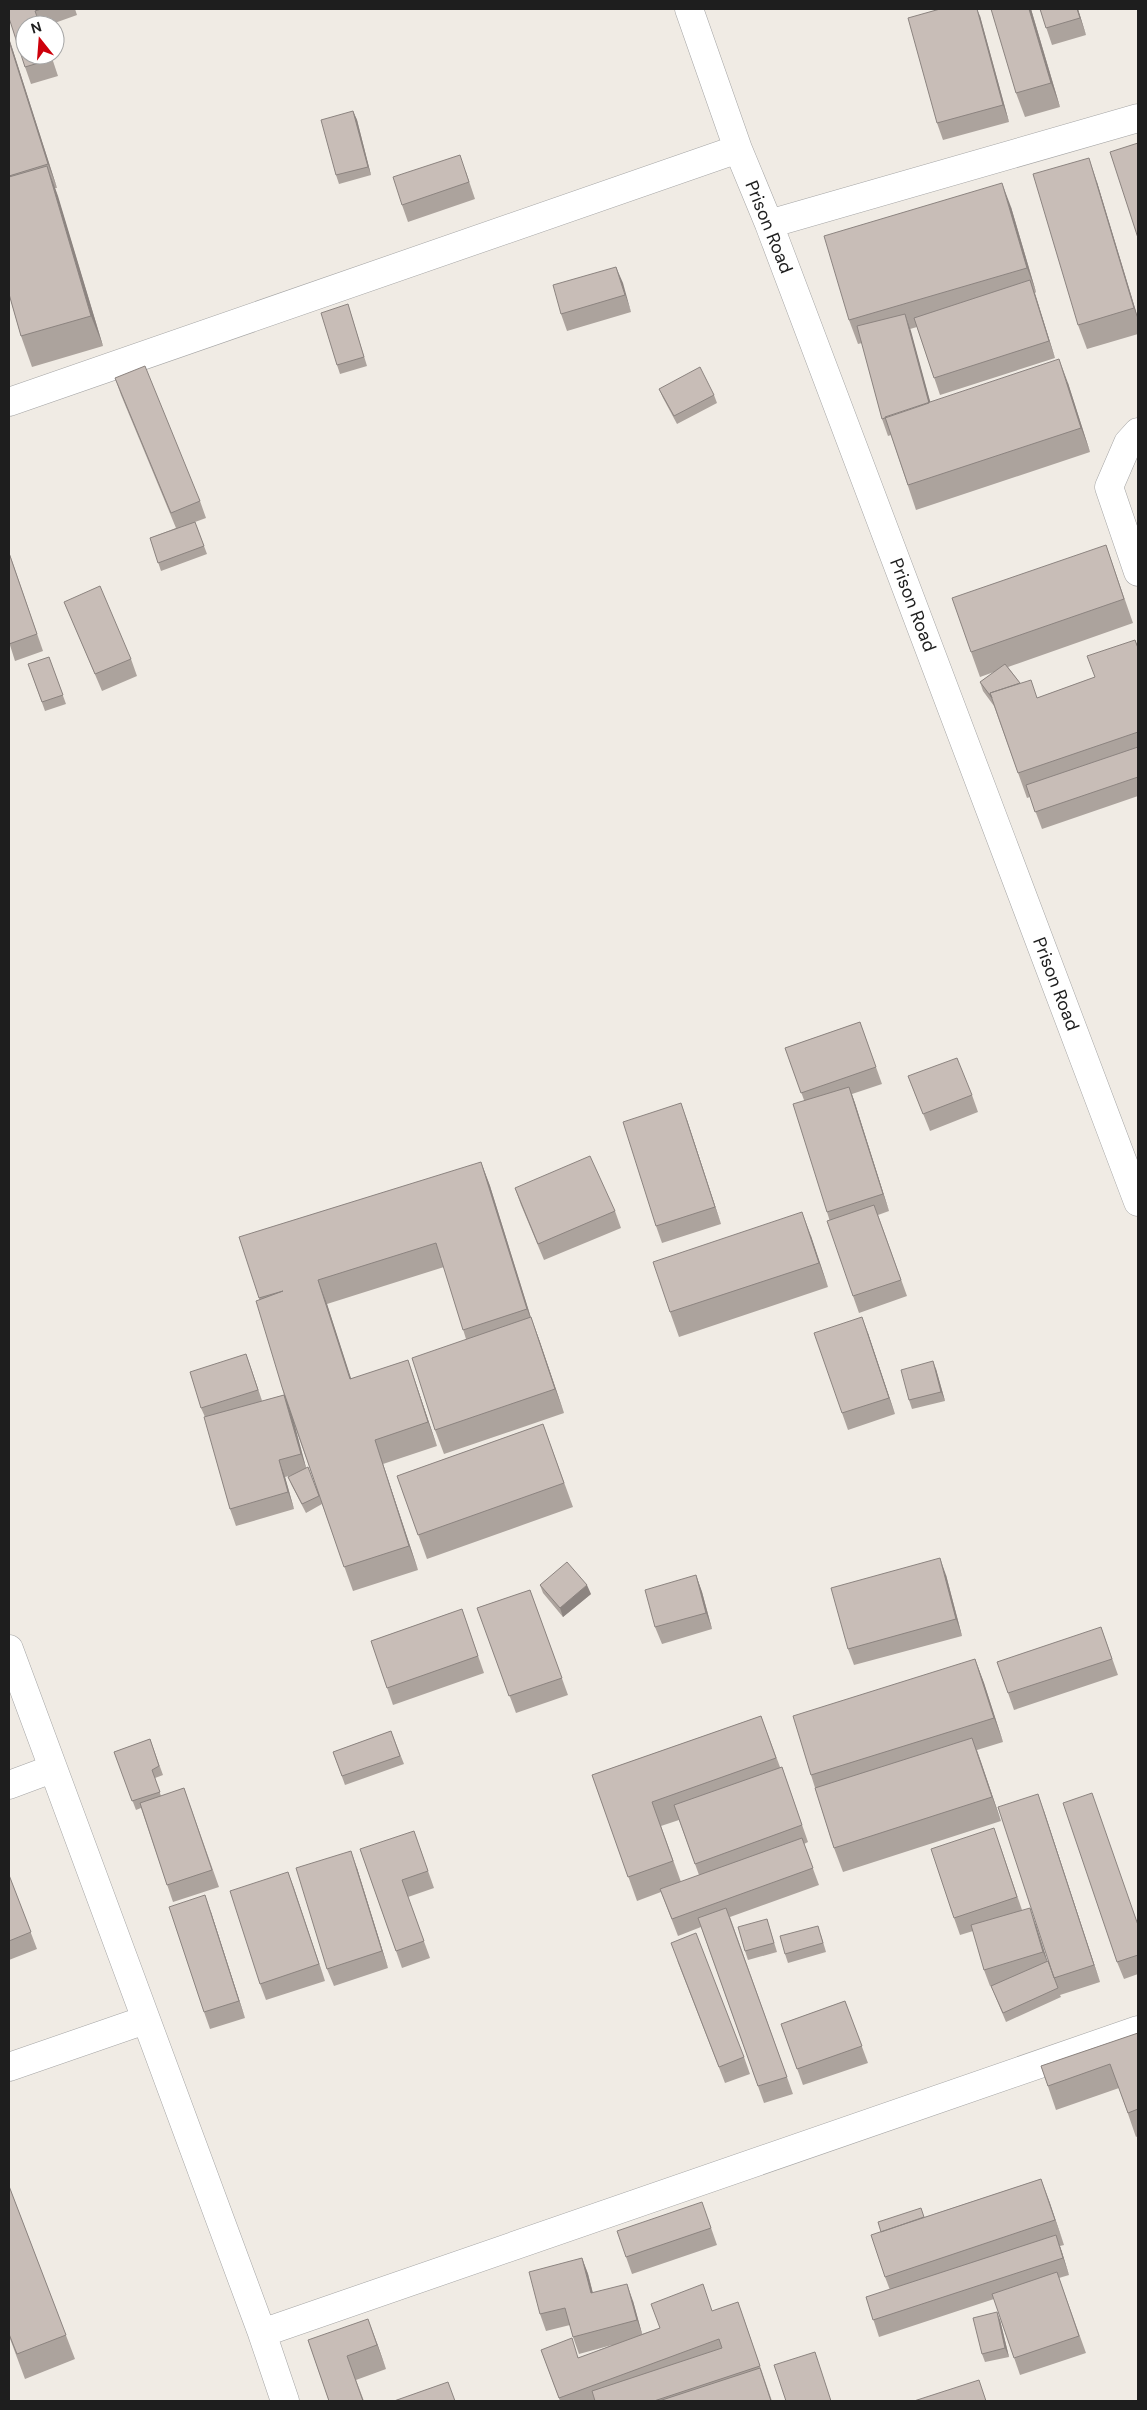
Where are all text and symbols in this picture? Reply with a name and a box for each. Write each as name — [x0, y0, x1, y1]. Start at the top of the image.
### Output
north arrow — [15, 15, 65, 65]
text: N — [29, 17, 44, 38]
street label: Prison Road — [739, 177, 799, 277]
street label: Prison Road — [884, 555, 942, 655]
street label: Prison Road — [1027, 934, 1085, 1034]

